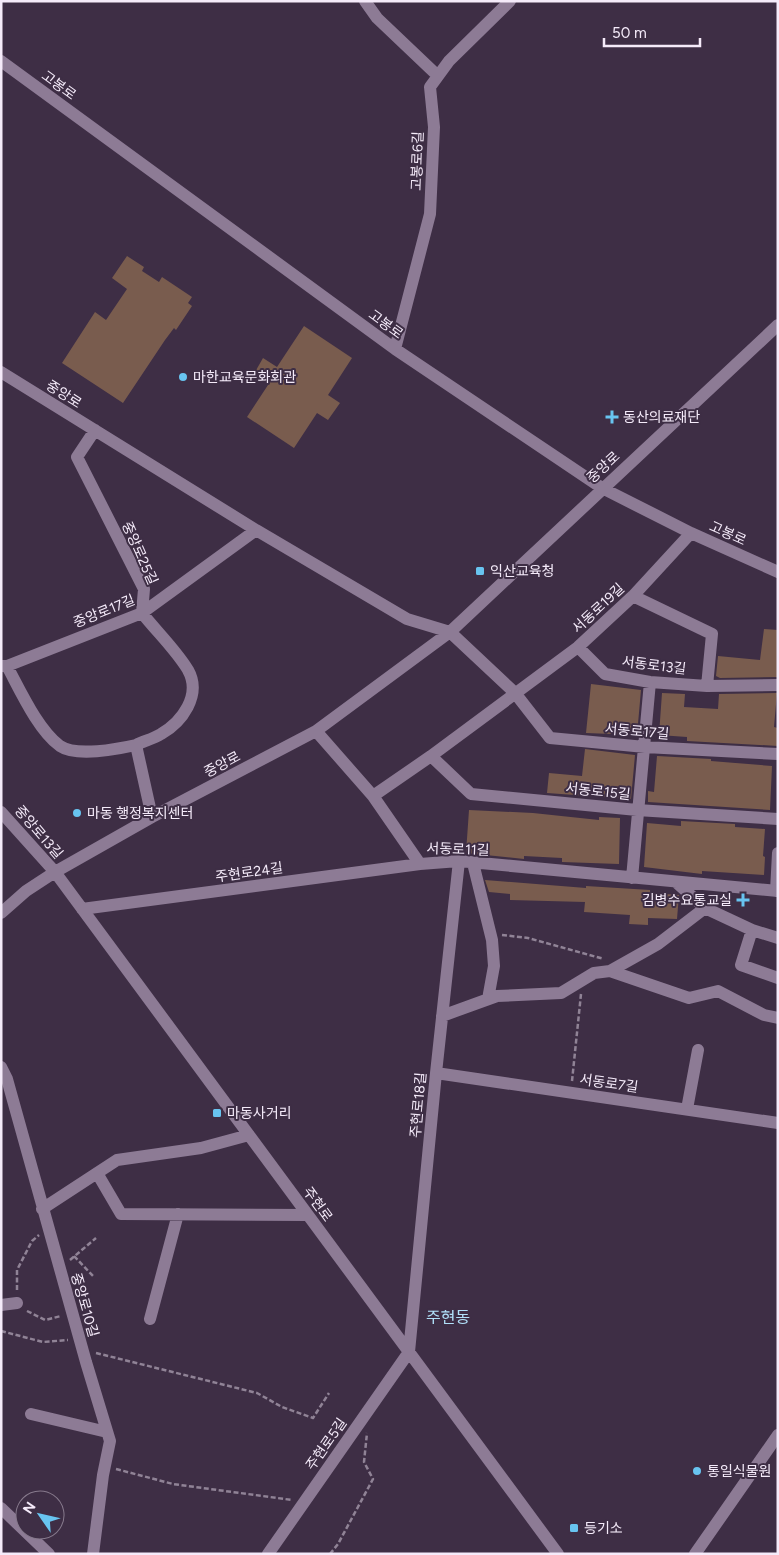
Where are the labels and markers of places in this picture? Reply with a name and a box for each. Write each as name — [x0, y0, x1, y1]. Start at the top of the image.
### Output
place label: 마한교육문화회관 — [193, 369, 296, 386]
marker: 마한교육문화회관 — [177, 371, 189, 383]
place label: 동산의료재단 — [623, 409, 700, 426]
marker: 동산의료재단 — [605, 410, 619, 424]
place label: 익산교육청 — [490, 563, 554, 580]
marker: 익산교육청 — [474, 565, 486, 577]
place label: 마동 행정복지센터 — [87, 805, 194, 822]
marker: 마동 행정복지센터 — [71, 807, 83, 819]
place label: 김병수요통교실 — [642, 892, 732, 909]
marker: 김병수요통교실 — [736, 893, 750, 907]
place label: 마동사거리 — [227, 1105, 291, 1122]
marker: 마동사거리 — [211, 1107, 223, 1119]
place label: 통일식물원 — [707, 1463, 771, 1480]
marker: 통일식물원 — [691, 1465, 703, 1477]
place label: 등기소 — [584, 1520, 623, 1537]
marker: 등기소 — [568, 1522, 580, 1534]

